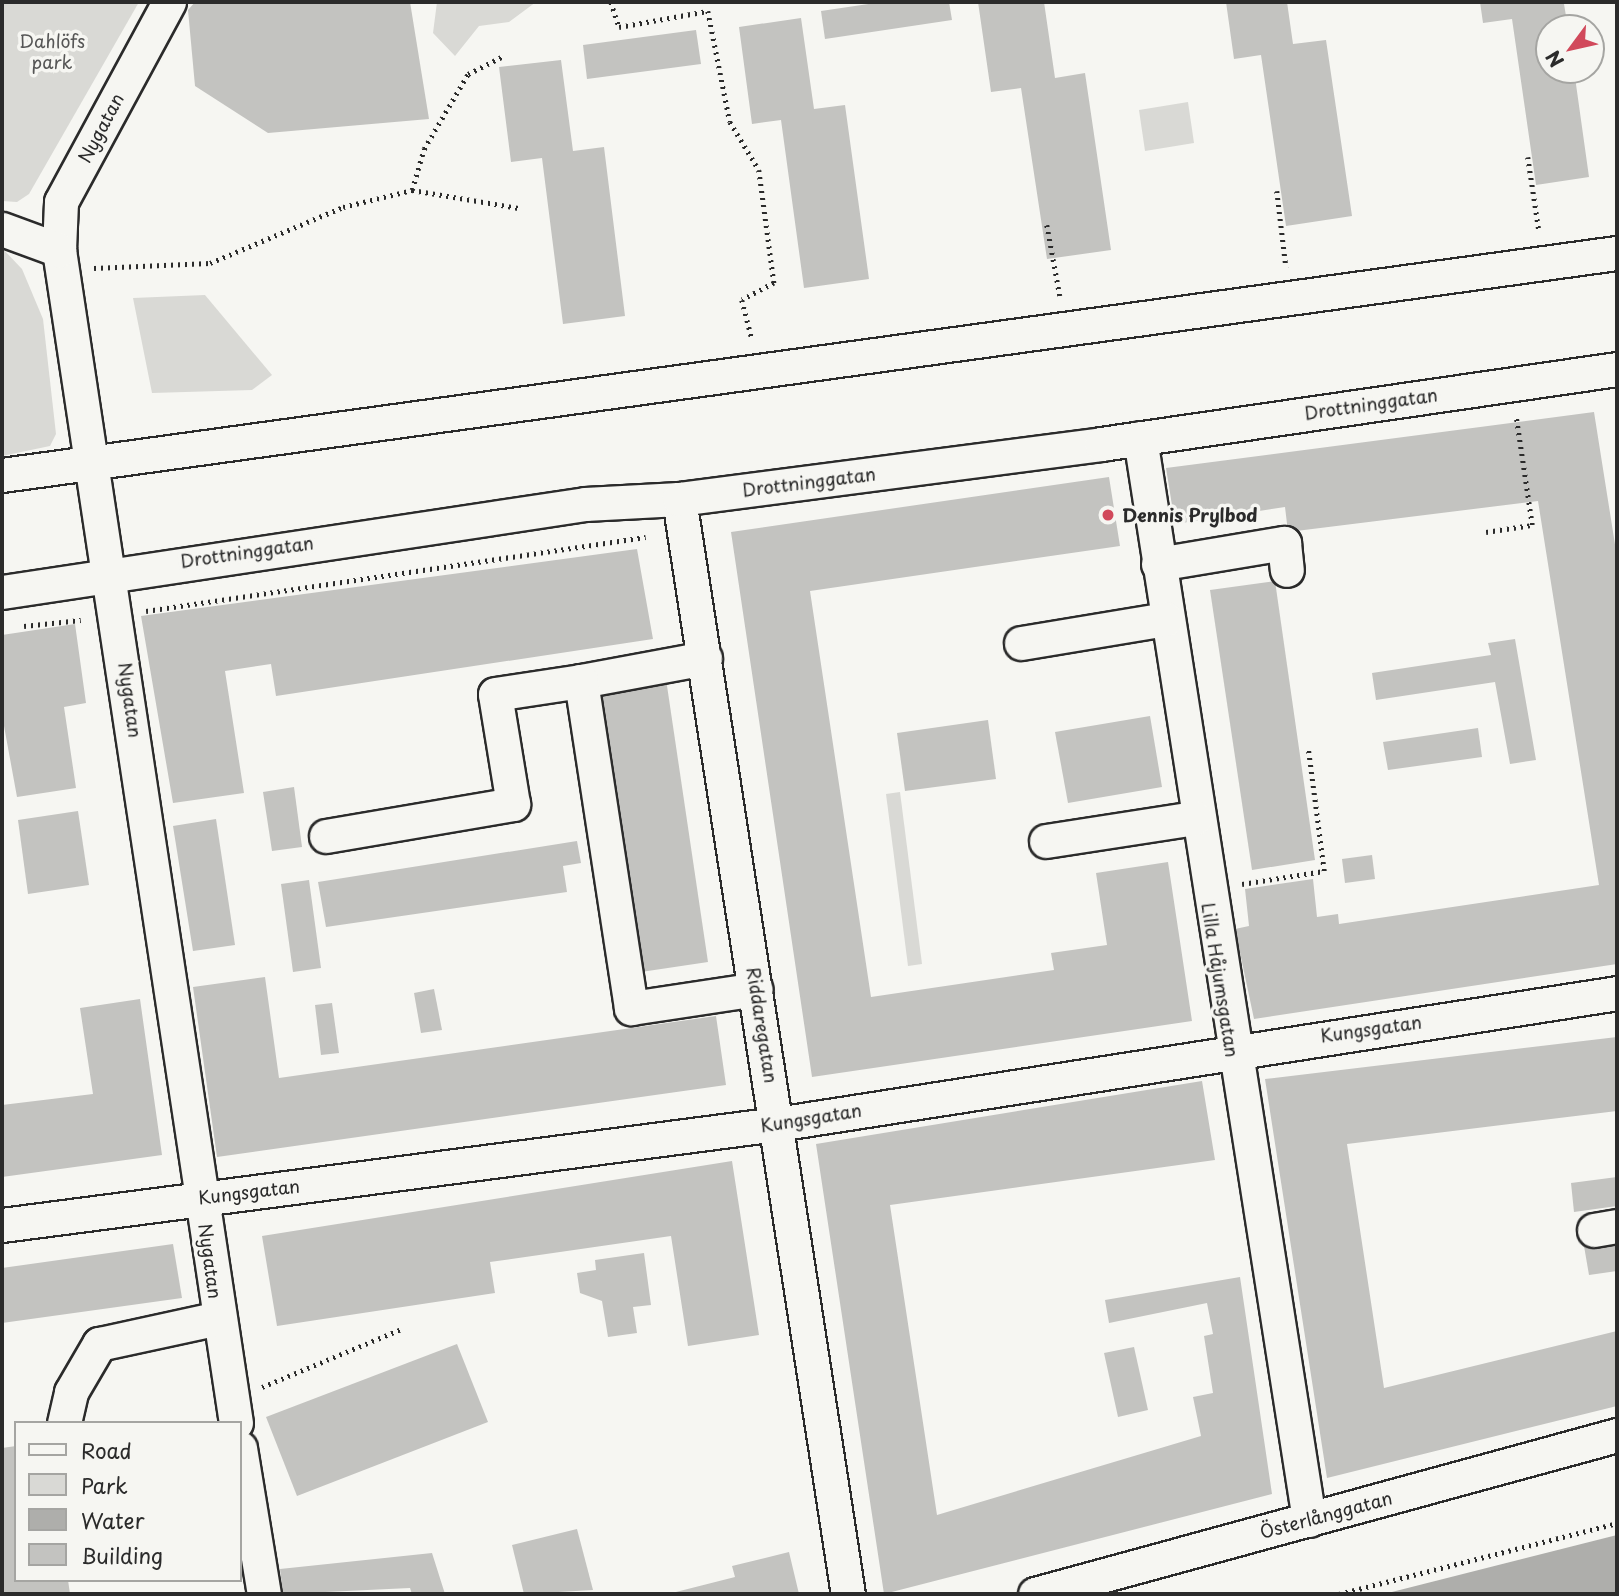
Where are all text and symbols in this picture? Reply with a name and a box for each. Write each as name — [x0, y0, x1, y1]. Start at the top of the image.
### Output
north arrow — [1535, 14, 1605, 84]
park label: Dahlöfs park — [19, 31, 85, 74]
text: N — [1538, 45, 1570, 73]
street label: Nygatan — [74, 90, 128, 166]
street label: Drottninggatan — [1303, 384, 1439, 424]
street label: Drottninggatan — [741, 463, 877, 501]
place label: Dennis Prylbod — [1122, 504, 1257, 526]
marker: Dennis Prylbod — [1100, 507, 1116, 523]
street label: Drottninggatan — [179, 532, 315, 572]
street label: Nygatan — [114, 661, 146, 739]
street label: Lilla Håjumsgatan — [1197, 901, 1243, 1059]
street label: Riddaregatan — [742, 965, 782, 1085]
street label: Kungsgatan — [1319, 1011, 1423, 1047]
street label: Kungsgatan — [759, 1099, 863, 1137]
street label: Kungsgatan — [197, 1175, 301, 1209]
street label: Nygatan — [194, 1222, 226, 1300]
legend — [14, 1421, 242, 1582]
text: Road — [81, 1434, 132, 1466]
text: Park — [81, 1469, 128, 1501]
street label: Österlånggatan — [1257, 1487, 1395, 1543]
text: Water — [81, 1504, 144, 1536]
text: Building — [81, 1539, 163, 1571]

